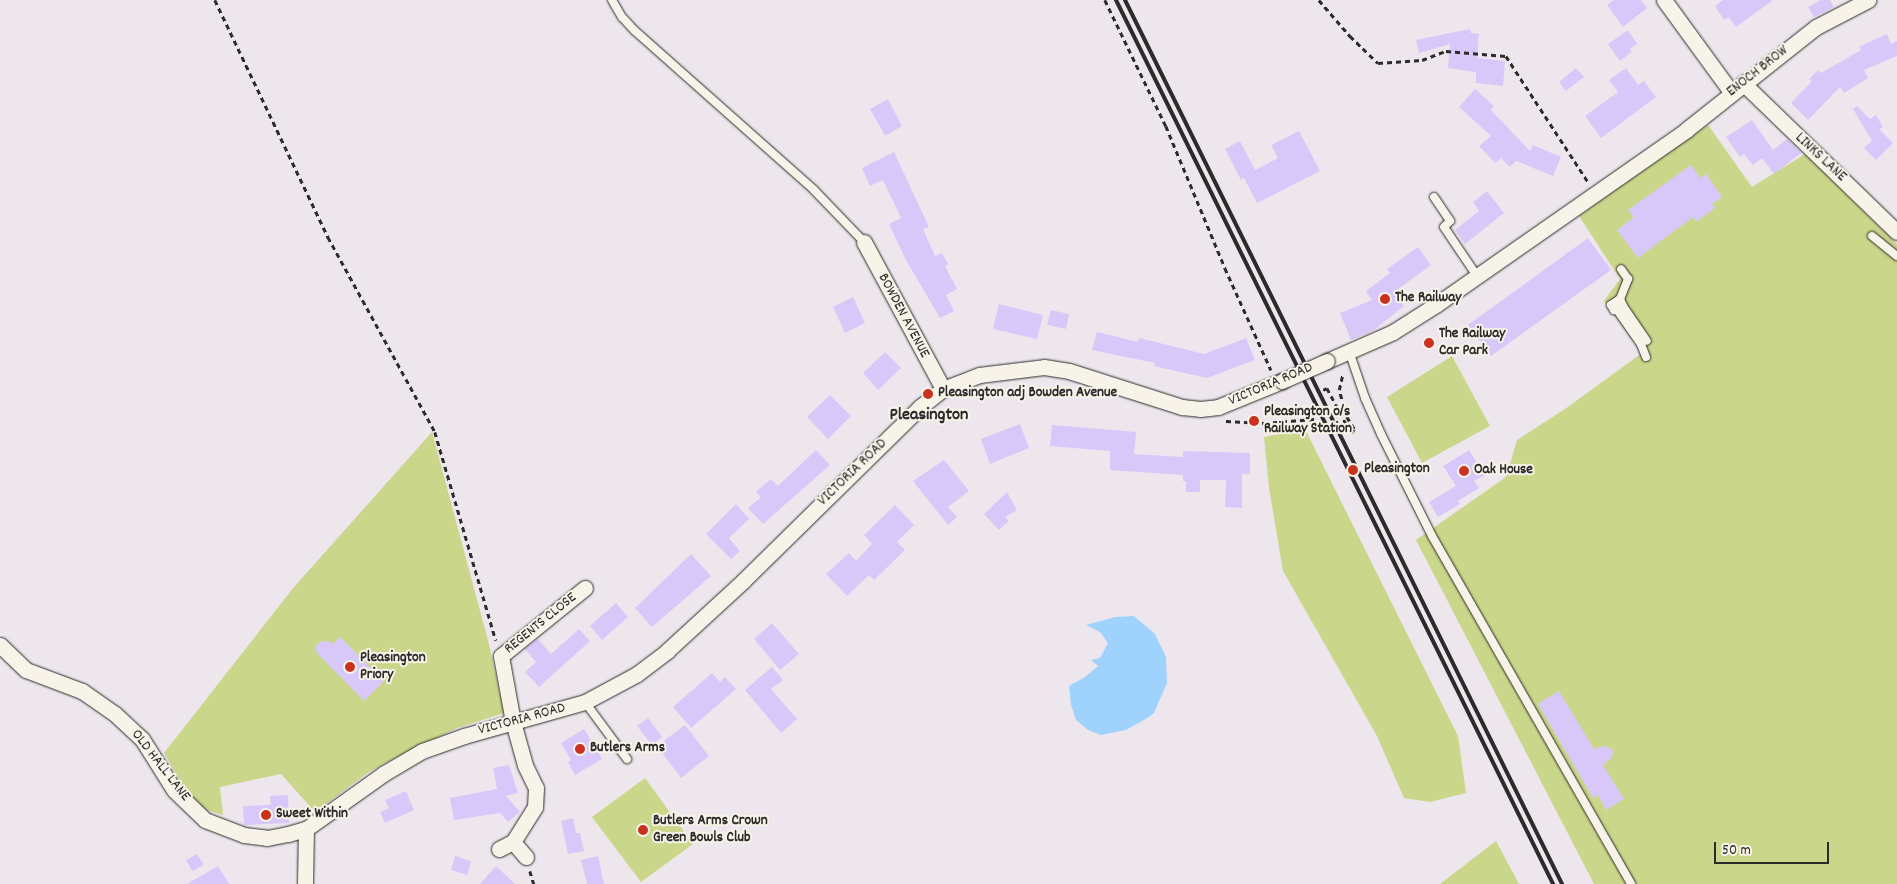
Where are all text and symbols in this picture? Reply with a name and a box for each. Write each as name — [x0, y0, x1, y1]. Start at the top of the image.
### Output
street label: ENOCH BROW — [1724, 42, 1792, 102]
street label: LINKS LANE — [1791, 130, 1849, 186]
street label: BOWDEN AVENUE — [873, 271, 933, 361]
place label: The Railway — [1395, 290, 1461, 308]
marker: The Railway — [1379, 293, 1391, 305]
place label: The Railway Car Park — [1439, 325, 1505, 360]
marker: The Railway Car Park — [1423, 337, 1435, 349]
street label: VICTORIA ROAD — [1226, 359, 1316, 411]
place label: Pleasington adj Bowden Avenue — [938, 385, 1117, 403]
marker: Pleasington adj Bowden Avenue — [922, 388, 934, 400]
place label: Pleasington o/s Railway Station — [1264, 403, 1352, 438]
district label: Pleasington — [890, 405, 968, 427]
marker: Pleasington o/s Railway Station — [1248, 415, 1260, 427]
street label: VICTORIA ROAD — [815, 436, 891, 510]
place label: Pleasington — [1364, 461, 1430, 479]
place label: Oak House — [1474, 462, 1533, 480]
marker: Pleasington — [1346, 463, 1360, 477]
marker: Oak House — [1458, 465, 1470, 477]
street label: REGENTS CLOSE — [501, 589, 581, 659]
place label: Pleasington Priory — [360, 649, 426, 684]
marker: Pleasington Priory — [344, 661, 356, 673]
street label: VICTORIA ROAD — [477, 700, 567, 740]
street label: OLD HALL LANE — [126, 727, 194, 805]
place label: Butlers Arms — [590, 740, 665, 758]
marker: Butlers Arms — [574, 743, 586, 755]
place label: Sweet Within — [276, 806, 348, 824]
marker: Sweet Within — [260, 809, 272, 821]
place label: Butlers Arms Crown Green Bowls Club — [653, 812, 768, 847]
marker: Butlers Arms Crown Green Bowls Club — [637, 824, 649, 836]
scale bar — [1717, 832, 1832, 864]
text: 50 m — [1722, 840, 1751, 862]

